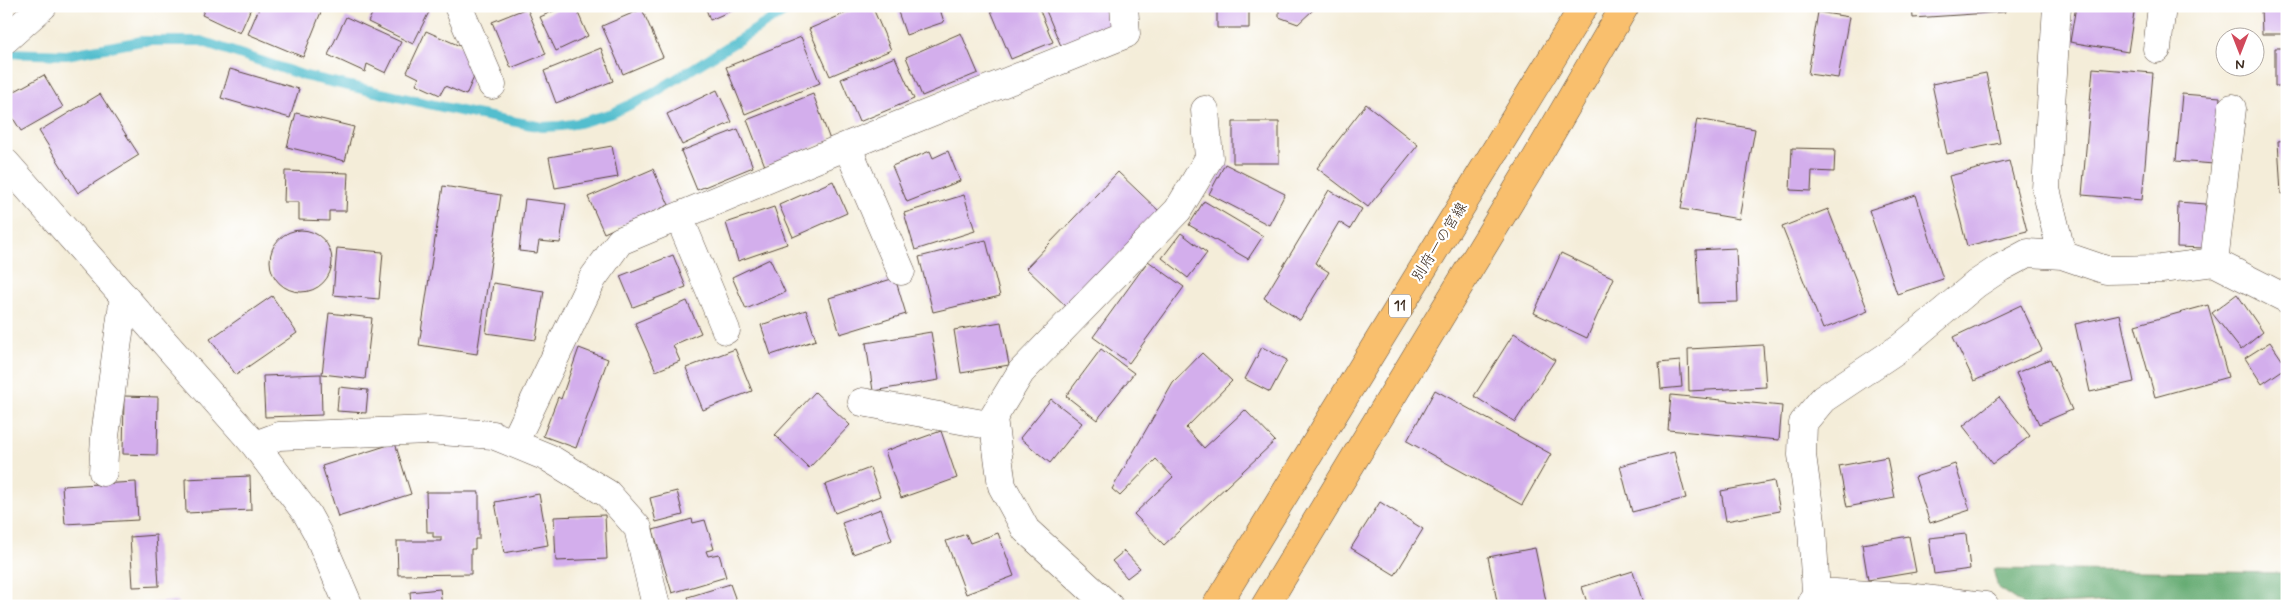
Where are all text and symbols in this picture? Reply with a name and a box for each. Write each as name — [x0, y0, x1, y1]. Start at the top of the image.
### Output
north arrow — [2216, 28, 2266, 78]
text: N — [2235, 55, 2245, 73]
street label: 別府一の宮線 — [1408, 199, 1472, 285]
road number: 11 — [1389, 294, 1411, 318]

